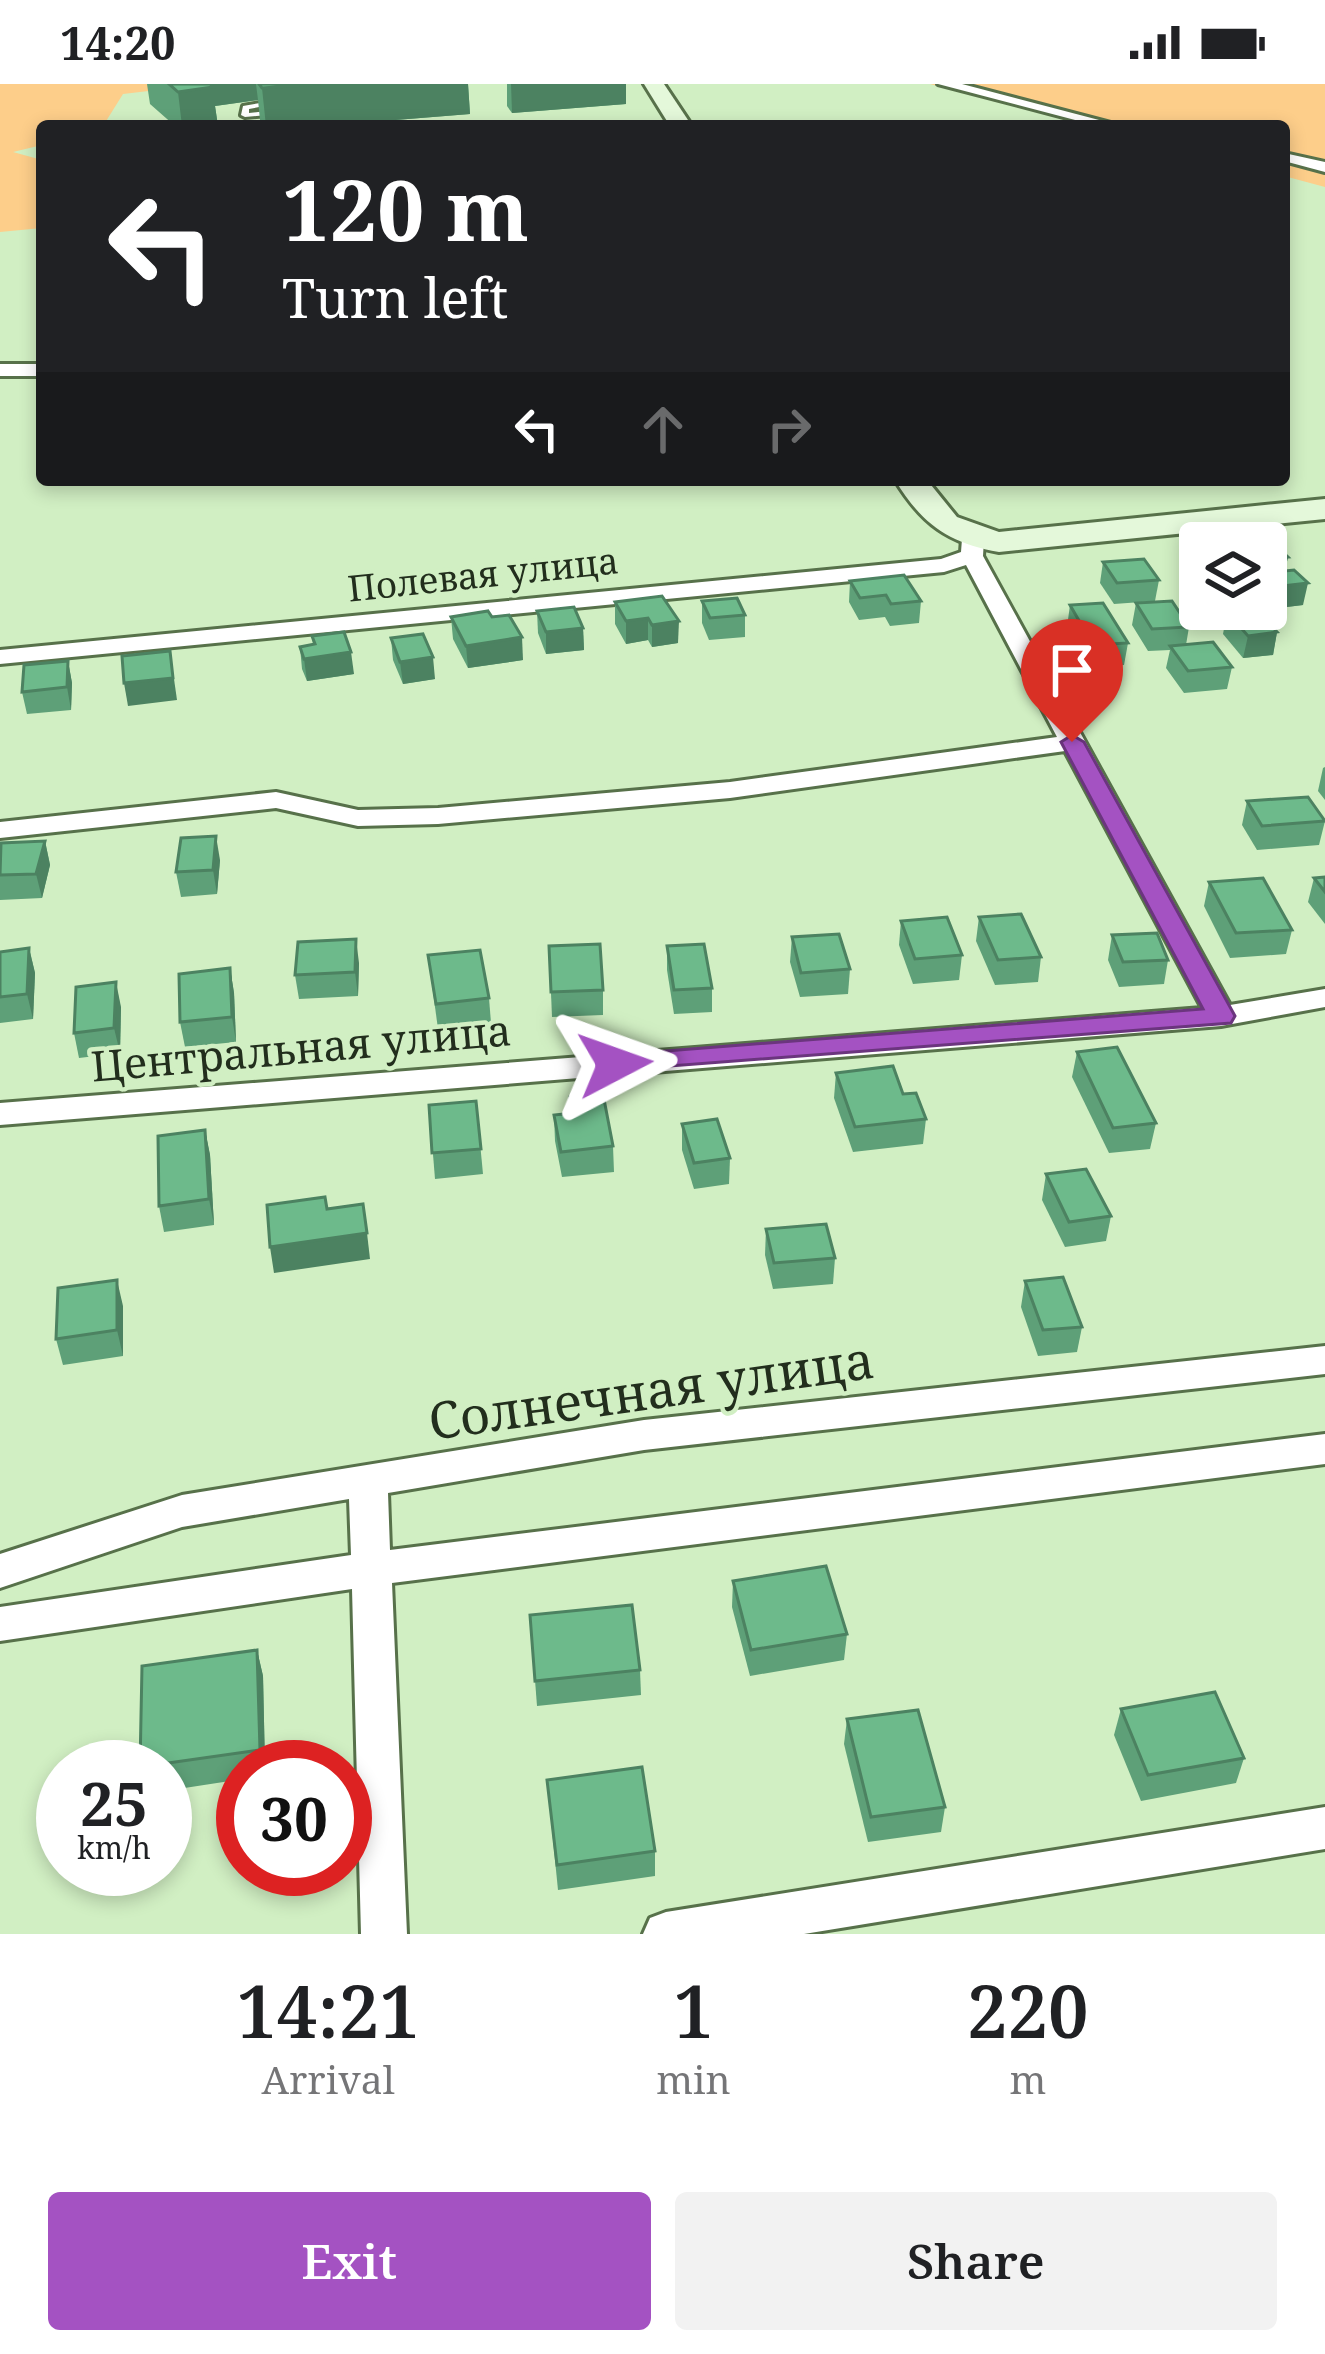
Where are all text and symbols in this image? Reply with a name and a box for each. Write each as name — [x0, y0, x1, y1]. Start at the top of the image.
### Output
text: 14:20 — [60, 12, 175, 73]
text: 120 m — [282, 151, 529, 266]
icon: left — [84, 168, 240, 324]
text: Turn left — [282, 260, 508, 334]
icon: left — [504, 396, 570, 462]
icon: ahead — [630, 396, 696, 462]
icon: right — [756, 396, 822, 462]
map controls — [1179, 522, 1287, 630]
button: layers — [1179, 522, 1287, 630]
street label: Полевая улица — [345, 535, 621, 613]
pin — [1021, 619, 1123, 742]
icon: arrive — [1039, 637, 1105, 703]
street label: Центральная улица — [89, 1000, 513, 1094]
position arrow — [552, 1001, 678, 1127]
street label: Солнечная улица — [424, 1323, 878, 1455]
speed limit sign: 30 — [216, 1740, 372, 1896]
text: 25 — [80, 1762, 148, 1844]
text: km/h — [77, 1827, 151, 1868]
text: 14:21 — [236, 1961, 420, 2059]
text: 1 — [673, 1961, 714, 2059]
text: 220 — [967, 1961, 1089, 2059]
text: Arrival — [261, 2052, 395, 2105]
text: min — [656, 2052, 731, 2105]
text: m — [1009, 2052, 1046, 2105]
button: Exit — [48, 2192, 651, 2330]
button: Share — [675, 2192, 1277, 2330]

